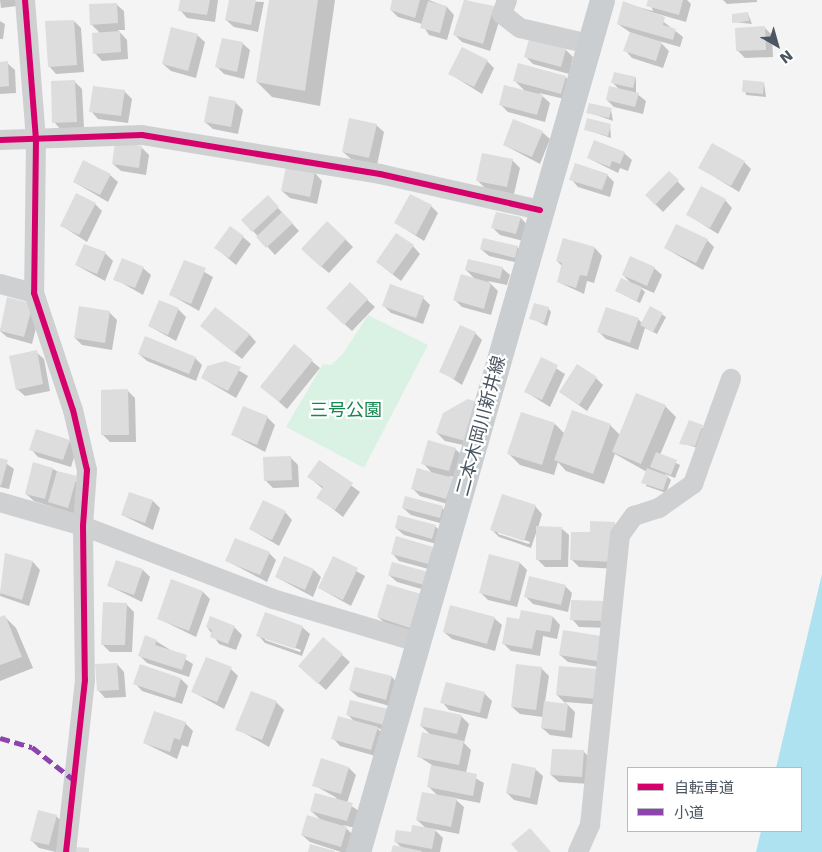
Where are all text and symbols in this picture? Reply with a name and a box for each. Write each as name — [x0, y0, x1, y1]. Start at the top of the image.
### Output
north arrow — [752, 20, 802, 70]
text: N — [777, 47, 796, 67]
street label: 二本木岡川新井線 — [452, 354, 510, 498]
park label: 三号公園 — [310, 399, 382, 421]
legend — [627, 767, 802, 832]
text: 自転車道 — [674, 779, 734, 797]
text: 小道 — [674, 804, 704, 822]

